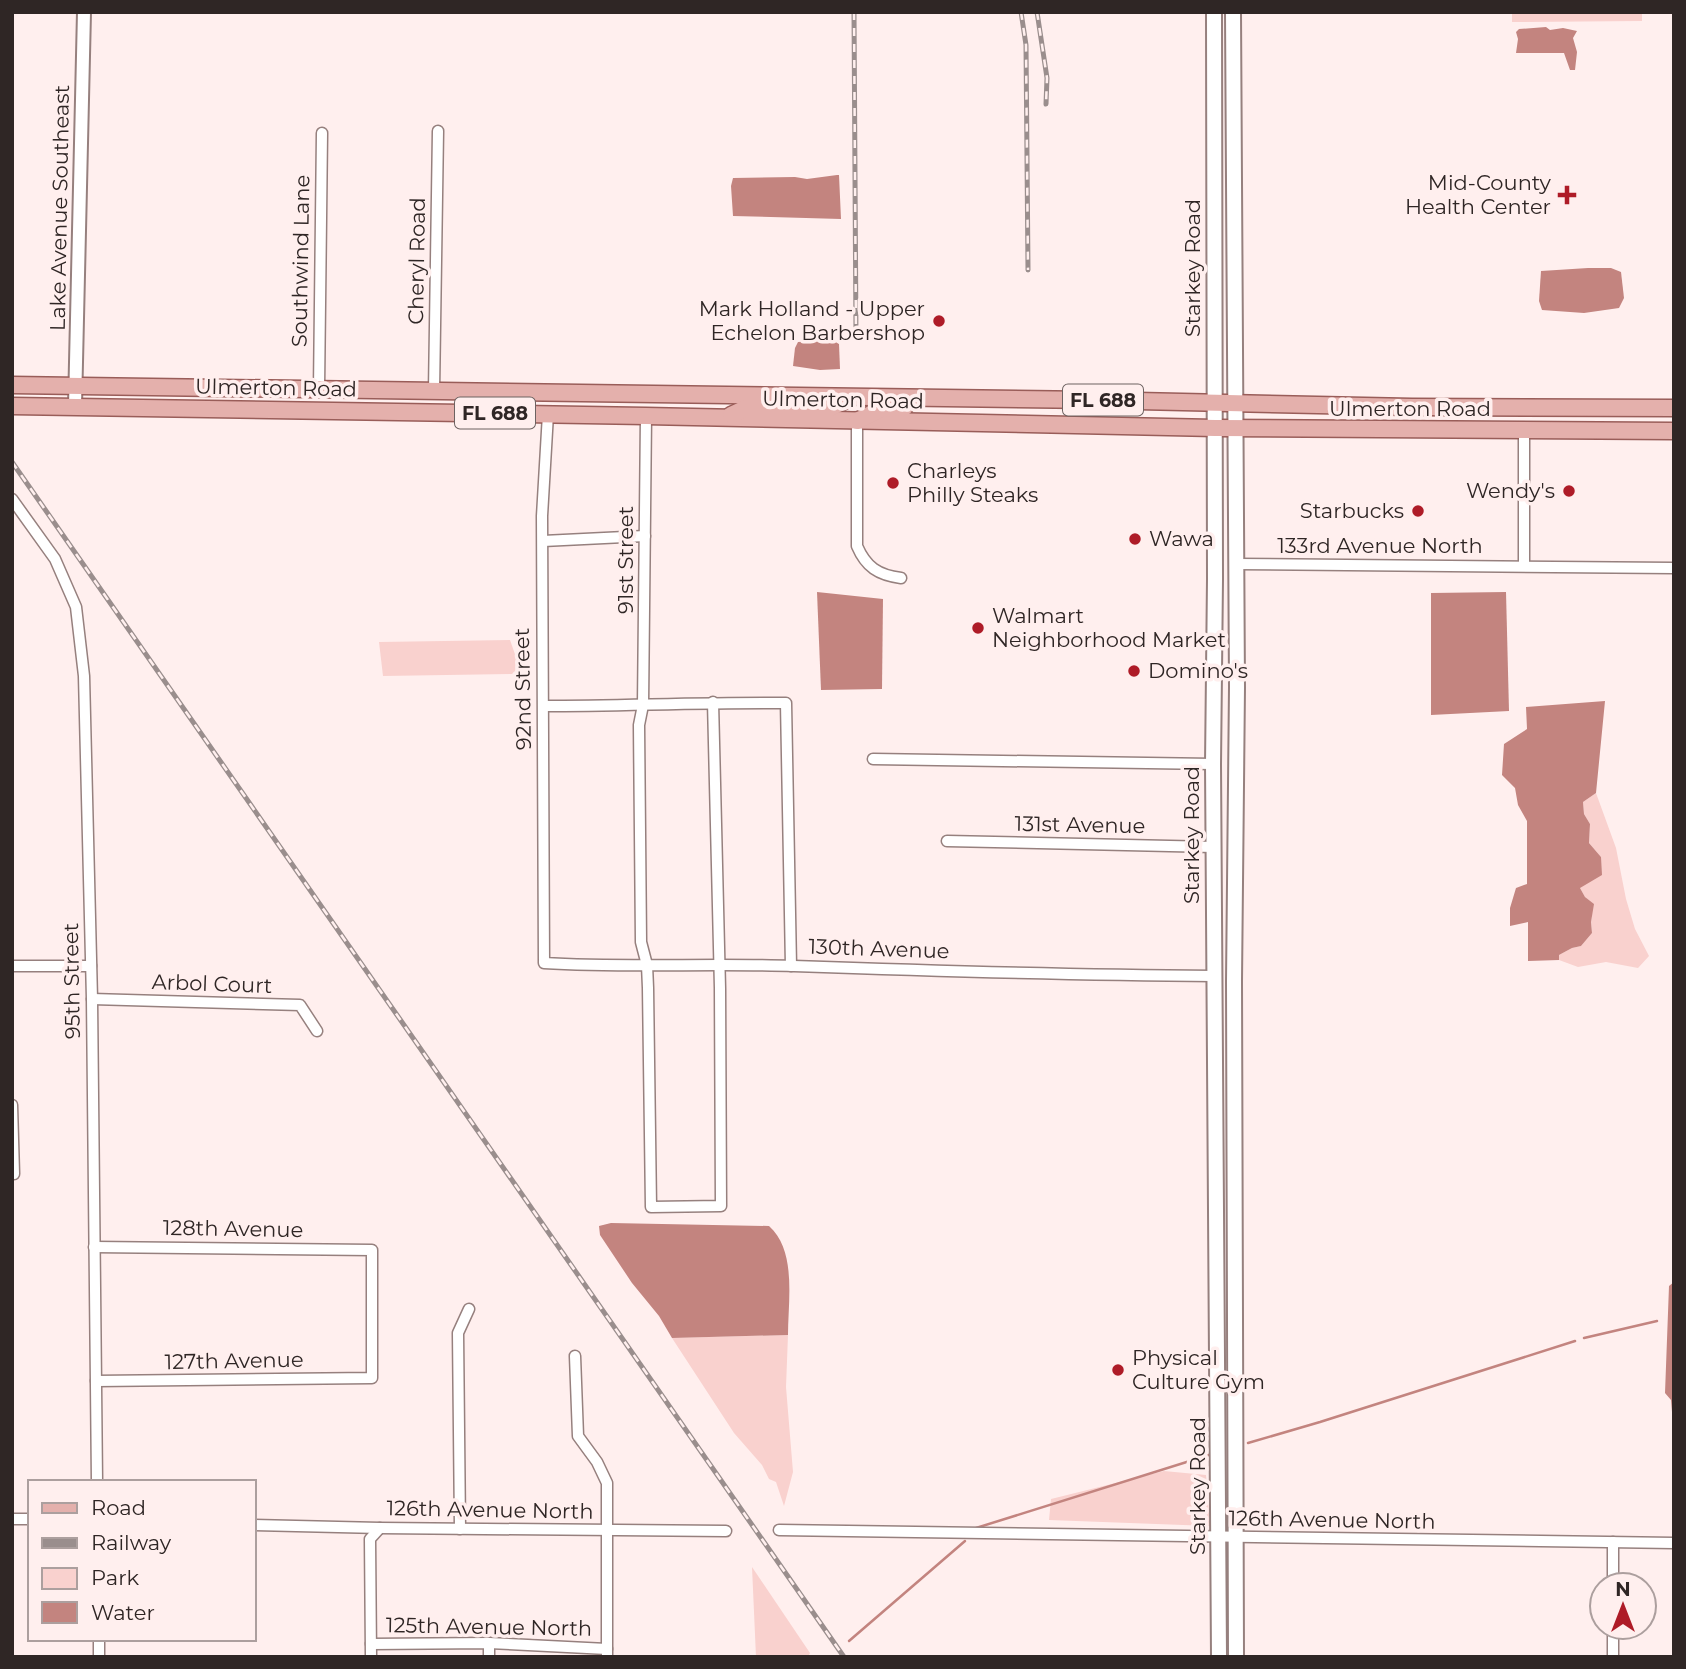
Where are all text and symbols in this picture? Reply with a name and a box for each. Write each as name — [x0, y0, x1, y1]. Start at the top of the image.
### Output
street label: Lake Avenue Southeast — [45, 85, 74, 331]
place label: Mid-County Health Center — [1405, 170, 1552, 219]
street label: Southwind Lane — [286, 175, 315, 347]
marker: Mid-County Health Center — [1557, 185, 1577, 205]
street label: Cheryl Road — [403, 197, 430, 325]
street label: Starkey Road — [1180, 199, 1205, 337]
place label: Mark Holland - Upper Echelon Barbershop — [699, 296, 925, 345]
marker: Mark Holland - Upper Echelon Barbershop — [931, 313, 947, 329]
street label: Ulmerton Road — [195, 374, 357, 401]
road number: FL 688 — [1063, 384, 1143, 416]
street label: Ulmerton Road — [762, 386, 924, 413]
street label: Ulmerton Road — [1329, 396, 1491, 421]
road number: FL 688 — [455, 398, 535, 428]
place label: Charleys Philly Steaks — [907, 458, 1038, 507]
marker: Charleys Philly Steaks — [885, 475, 901, 491]
place label: Wendy's — [1466, 478, 1555, 503]
marker: Wendy's — [1561, 483, 1577, 499]
place label: Starbucks — [1300, 498, 1404, 523]
marker: Starbucks — [1410, 503, 1426, 519]
street label: 91st Street — [613, 506, 638, 614]
place label: Wawa — [1149, 526, 1214, 551]
marker: Wawa — [1127, 531, 1143, 547]
street label: 133rd Avenue North — [1277, 533, 1483, 558]
place label: Walmart Neighborhood Market — [992, 603, 1226, 652]
marker: Walmart Neighborhood Market — [970, 620, 986, 636]
street label: 92nd Street — [509, 628, 536, 750]
place label: Domino's — [1148, 658, 1248, 683]
marker: Domino's — [1126, 663, 1142, 679]
street label: Starkey Road — [1179, 766, 1204, 904]
street label: 131st Avenue — [1015, 811, 1145, 838]
street label: 95th Street — [58, 923, 85, 1039]
street label: 130th Avenue — [808, 934, 950, 963]
street label: Arbol Court — [151, 969, 273, 998]
street label: 128th Avenue — [163, 1215, 303, 1242]
place label: Physical Culture Gym — [1132, 1345, 1265, 1394]
street label: 127th Avenue — [164, 1347, 304, 1374]
marker: Physical Culture Gym — [1110, 1362, 1126, 1378]
street label: Starkey Road — [1185, 1417, 1210, 1555]
legend — [28, 1480, 256, 1641]
text: Road — [91, 1495, 146, 1520]
street label: 126th Avenue North — [386, 1495, 594, 1524]
street label: 126th Avenue North — [1228, 1505, 1436, 1534]
text: Railway — [91, 1530, 172, 1555]
text: Park — [91, 1565, 139, 1590]
north arrow — [1588, 1571, 1658, 1641]
text: N — [1615, 1578, 1631, 1601]
text: Water — [91, 1600, 155, 1625]
street label: 125th Avenue North — [386, 1612, 592, 1641]

